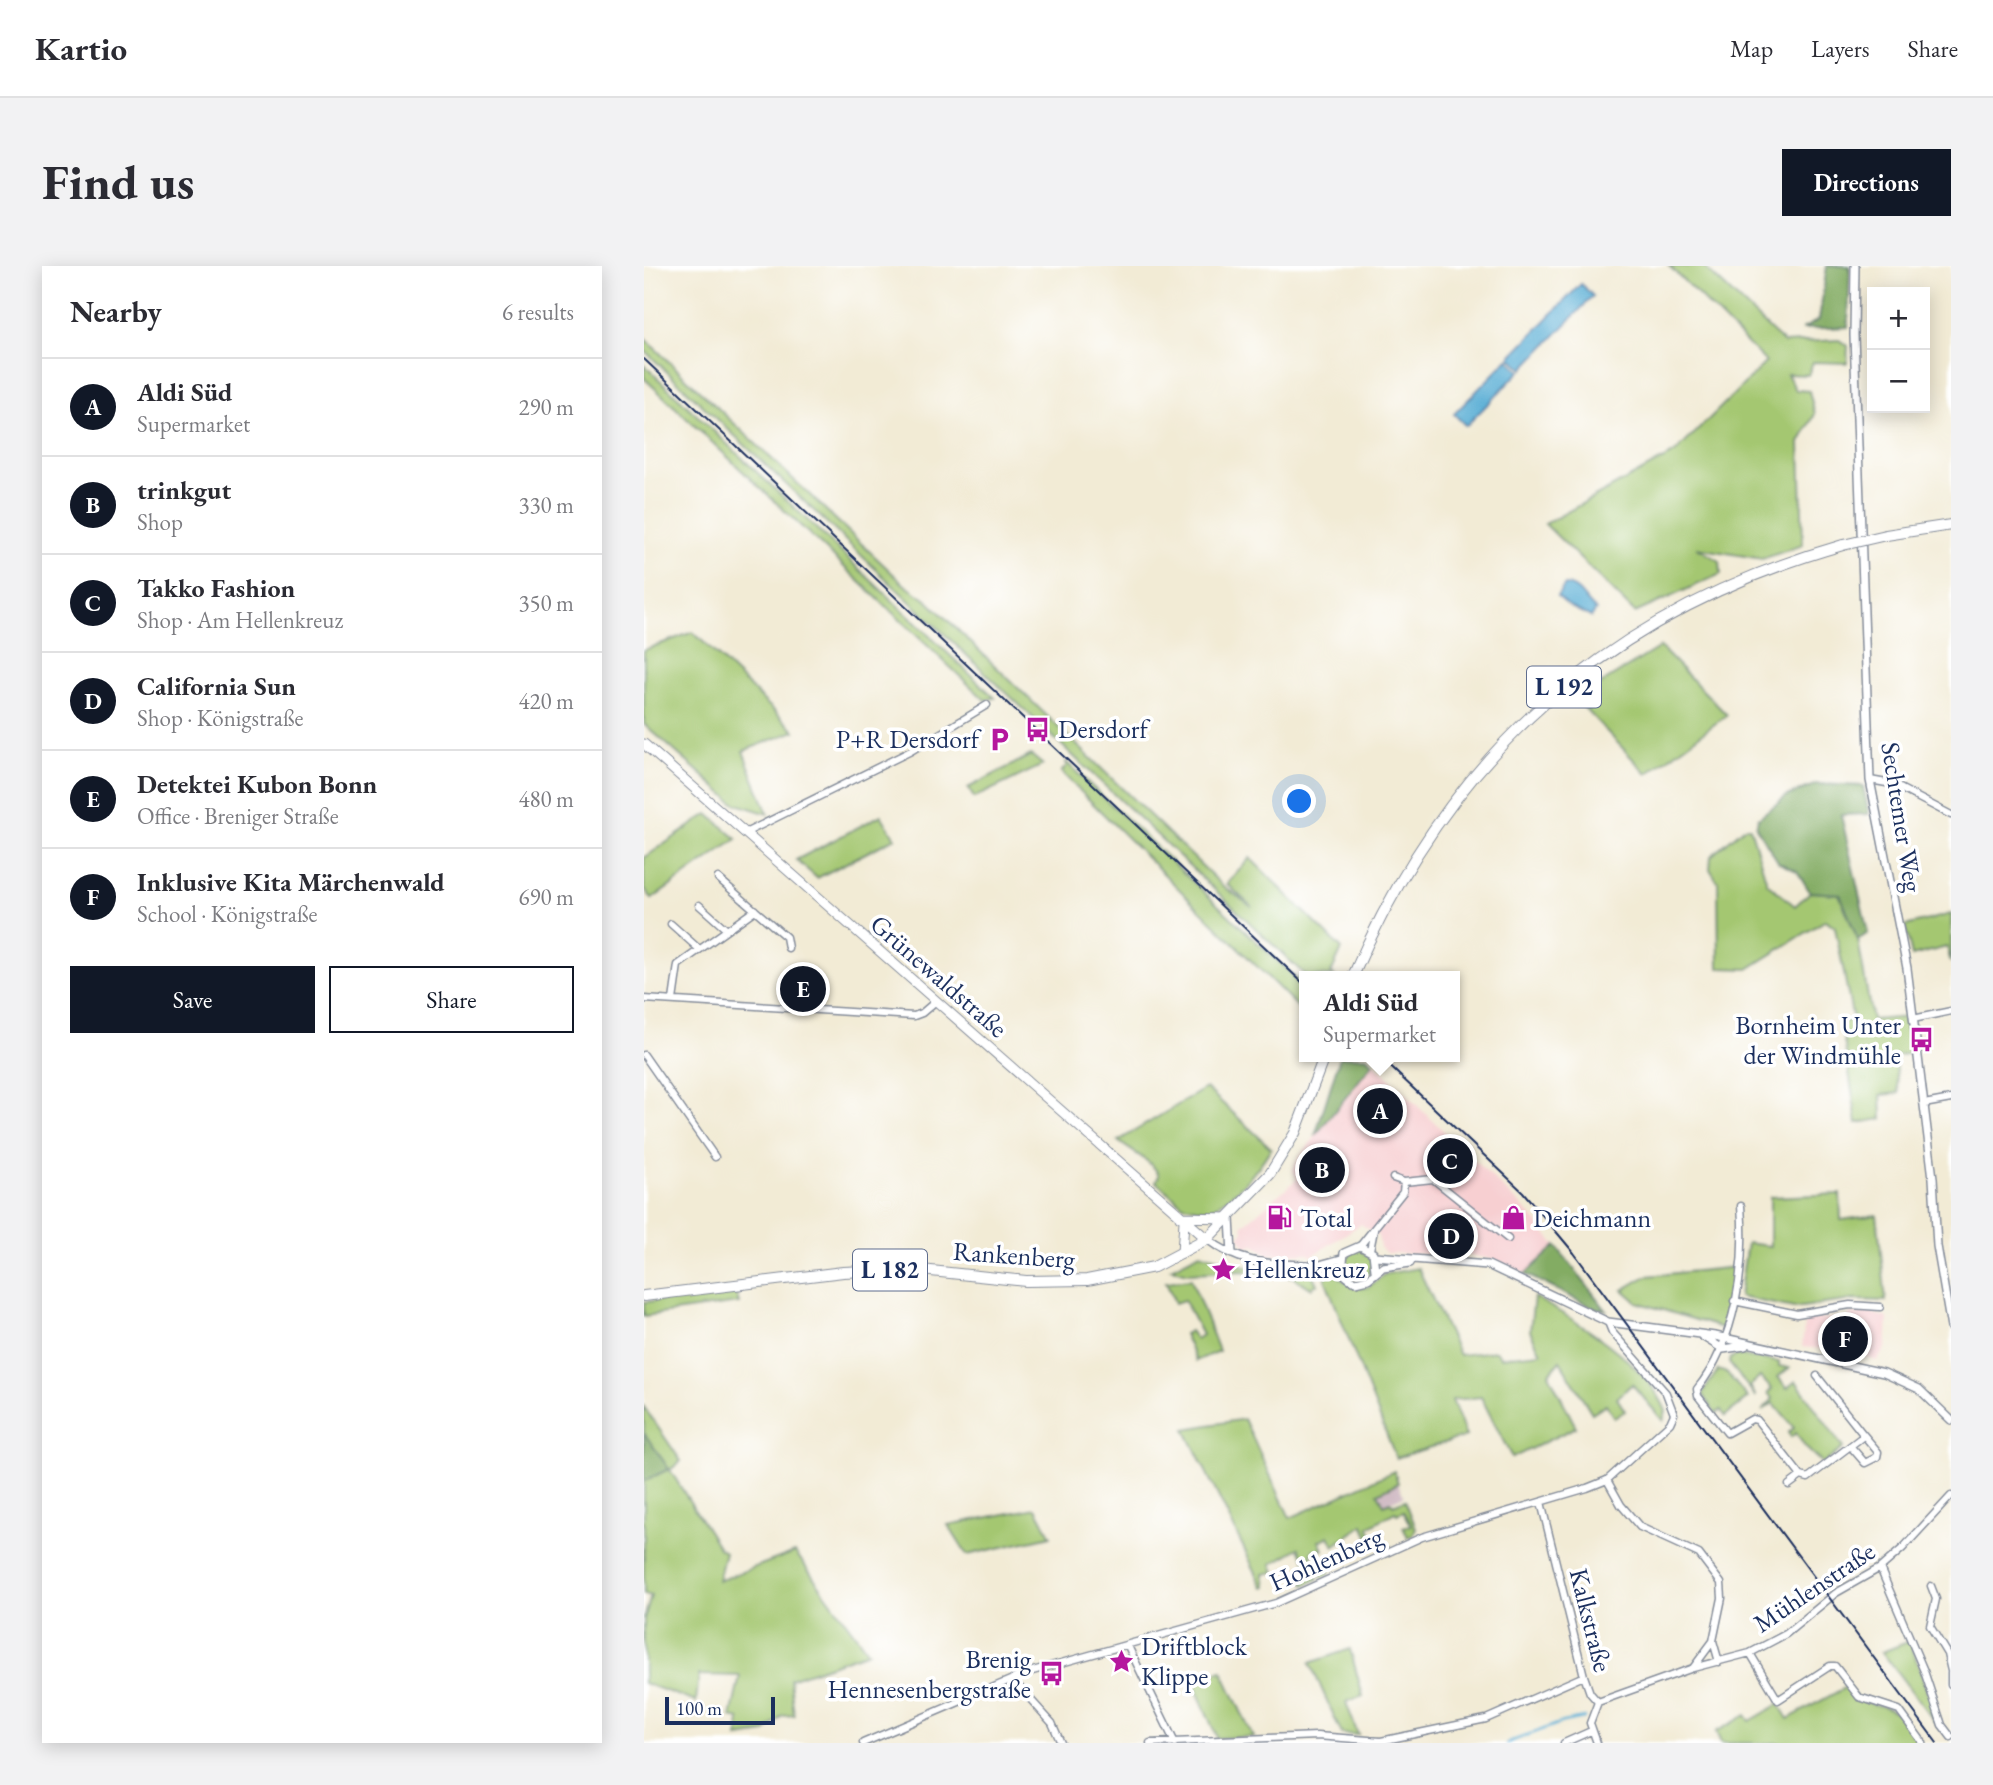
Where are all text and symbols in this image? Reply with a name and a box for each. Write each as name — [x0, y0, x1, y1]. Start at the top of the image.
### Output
text: Kartio — [35, 27, 127, 70]
text: Map — [1730, 33, 1773, 64]
text: Layers — [1811, 33, 1870, 64]
text: Share — [1908, 33, 1958, 64]
button: Directions — [1782, 149, 1951, 216]
text: Find us — [42, 150, 194, 214]
map controls — [1867, 287, 1930, 413]
button: + — [1867, 287, 1930, 350]
text: Nearby — [70, 292, 162, 331]
text: 6 results — [502, 297, 574, 327]
button: − — [1867, 350, 1930, 413]
text: Aldi Süd — [137, 375, 232, 409]
text: A — [85, 392, 101, 422]
text: 290 m — [518, 392, 574, 422]
text: Supermarket — [137, 409, 250, 439]
text: trinkgut — [137, 473, 231, 507]
text: B — [86, 490, 100, 520]
text: 330 m — [518, 490, 574, 520]
text: Shop — [137, 507, 183, 537]
text: Takko Fashion — [137, 571, 295, 605]
text: C — [85, 588, 101, 618]
text: 350 m — [518, 588, 574, 618]
text: Shop · Am Hellenkreuz — [137, 605, 343, 635]
road number: L 192 — [1527, 666, 1601, 708]
text: California Sun — [137, 669, 296, 703]
text: D — [84, 686, 102, 716]
text: 420 m — [518, 686, 574, 716]
text: Shop · Königstraße — [137, 703, 304, 733]
place label: Dersdorf — [1058, 712, 1151, 746]
bus stop icon: Dersdorf — [1024, 715, 1052, 743]
place label: P+R Dersdorf — [836, 722, 982, 756]
parking icon: P+R Dersdorf — [985, 725, 1013, 753]
street label: Sechtemer Weg — [1873, 740, 1931, 895]
text: Detektei Kubon Bonn — [137, 767, 377, 801]
text: E — [86, 784, 100, 814]
text: 480 m — [518, 784, 574, 814]
your location — [1282, 784, 1316, 818]
text: Office · Breniger Straße — [137, 801, 339, 831]
text: Inklusive Kita Märchenwald — [137, 865, 445, 899]
text: F — [87, 882, 99, 912]
text: 690 m — [518, 882, 574, 912]
text: School · Königstraße — [137, 899, 318, 929]
street label: Grünewaldstraße — [863, 907, 1015, 1045]
pin: E — [780, 963, 826, 1015]
button: Save — [70, 966, 315, 1033]
button: Share — [329, 966, 574, 1033]
popup — [1299, 971, 1460, 1062]
text: Aldi Süd — [1323, 985, 1418, 1019]
place label: Bornheim Unter der Windmühle — [1735, 1008, 1901, 1072]
text: Supermarket — [1323, 1019, 1436, 1049]
bus stop icon: Bornheim Unter der Windmühle — [1907, 1026, 1935, 1054]
pin: A — [1357, 1085, 1403, 1137]
pin: C — [1427, 1135, 1473, 1187]
pin: B — [1299, 1144, 1345, 1196]
place label: Total — [1300, 1201, 1352, 1235]
place label: Deichmann — [1533, 1201, 1651, 1235]
fuel station icon: Total — [1266, 1204, 1294, 1232]
shop icon: Deichmann — [1499, 1204, 1527, 1232]
pin: D — [1428, 1210, 1474, 1262]
street label: Rankenberg — [952, 1234, 1077, 1276]
road number: L 182 — [853, 1250, 927, 1290]
place label: Hellenkreuz — [1243, 1252, 1365, 1286]
place icon: Hellenkreuz — [1209, 1255, 1237, 1283]
pin: F — [1822, 1313, 1868, 1365]
street label: Hohlenberg — [1264, 1519, 1389, 1599]
street label: Mühlenstraße — [1747, 1534, 1881, 1640]
street label: Kalkstraße — [1562, 1565, 1620, 1675]
place label: Driftblock Klippe — [1141, 1629, 1248, 1693]
place label: Brenig Hennesenbergstraße — [828, 1642, 1032, 1706]
place icon: Driftblock Klippe — [1107, 1647, 1135, 1675]
bus stop icon: Brenig Hennesenbergstraße — [1037, 1660, 1065, 1688]
scale bar — [665, 1694, 775, 1726]
text: 100 m — [676, 1696, 722, 1721]

